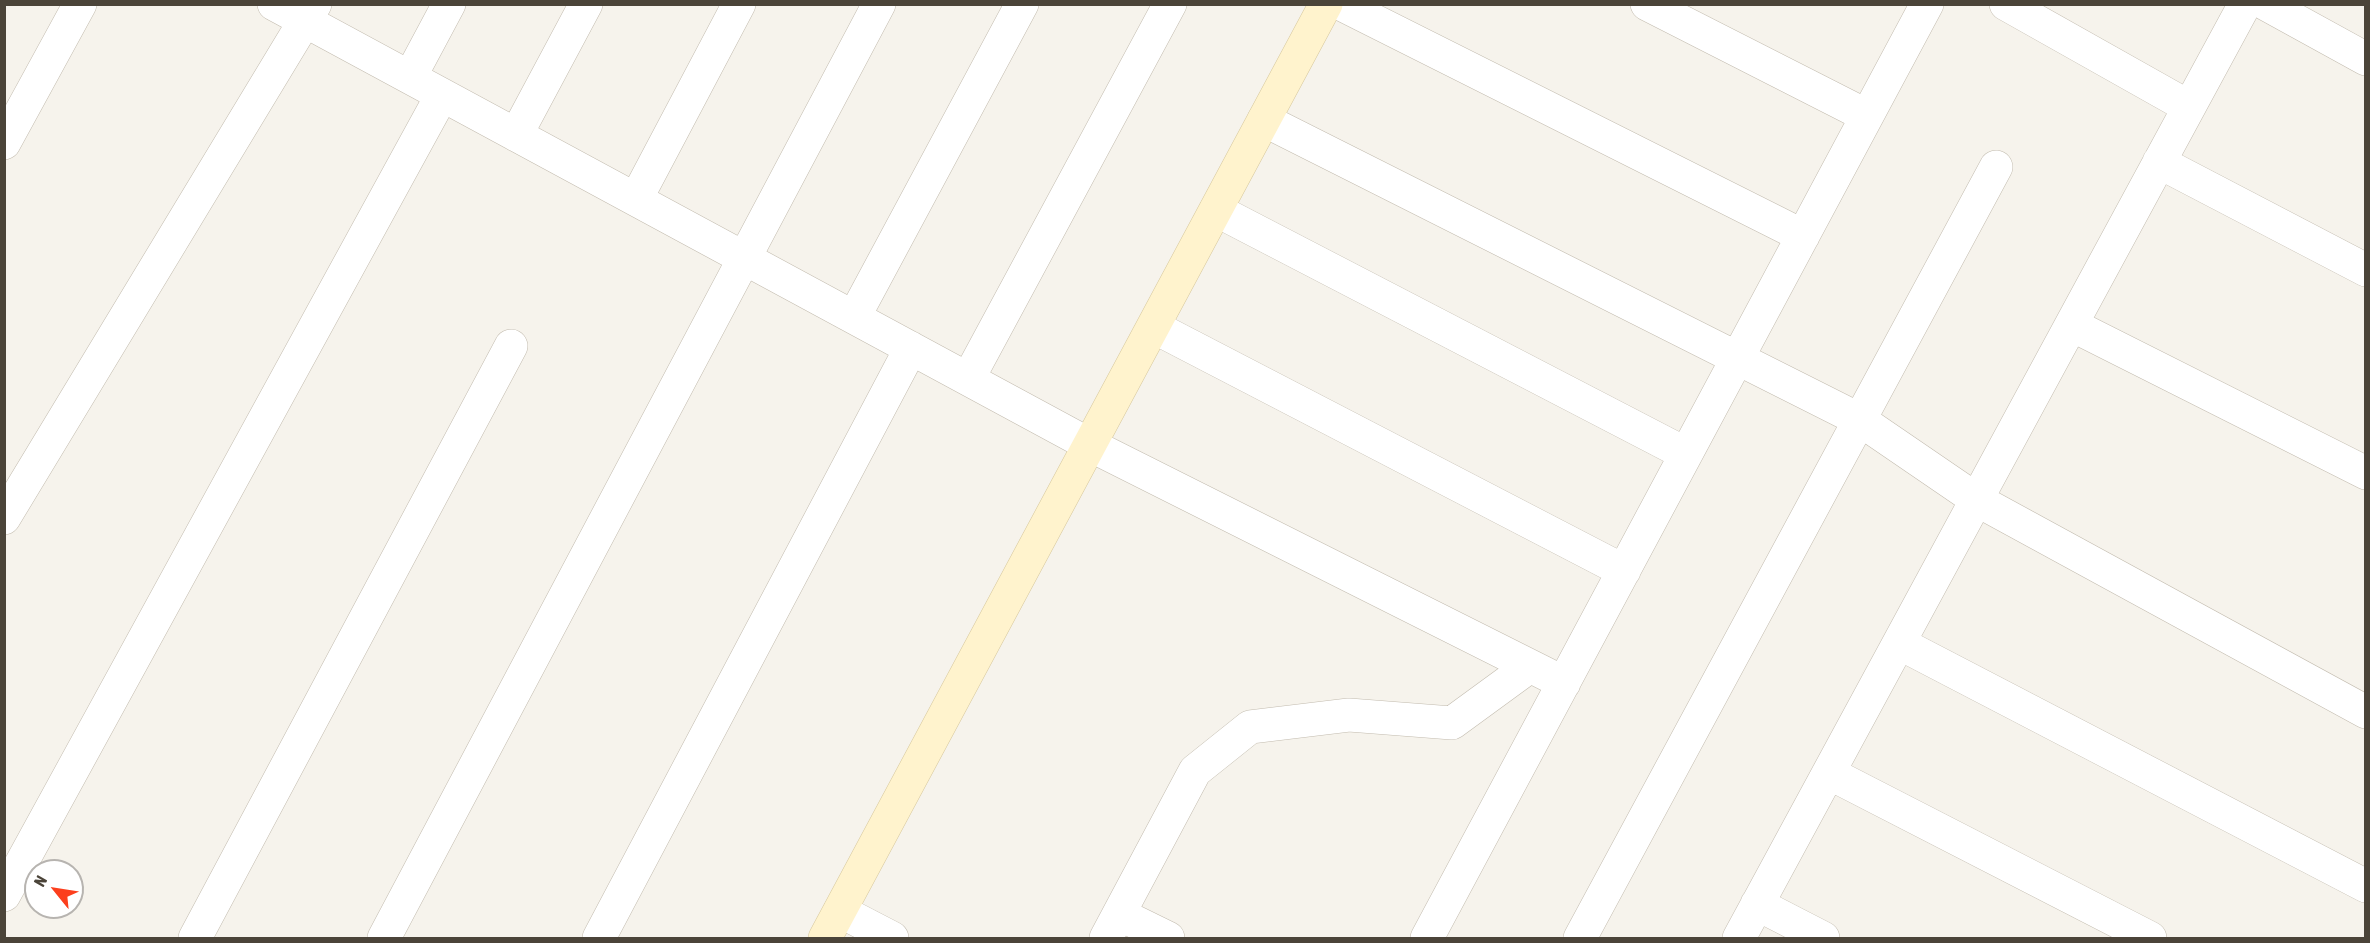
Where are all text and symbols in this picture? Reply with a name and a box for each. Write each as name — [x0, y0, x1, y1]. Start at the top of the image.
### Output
north arrow — [24, 859, 84, 919]
text: N — [30, 872, 50, 890]

